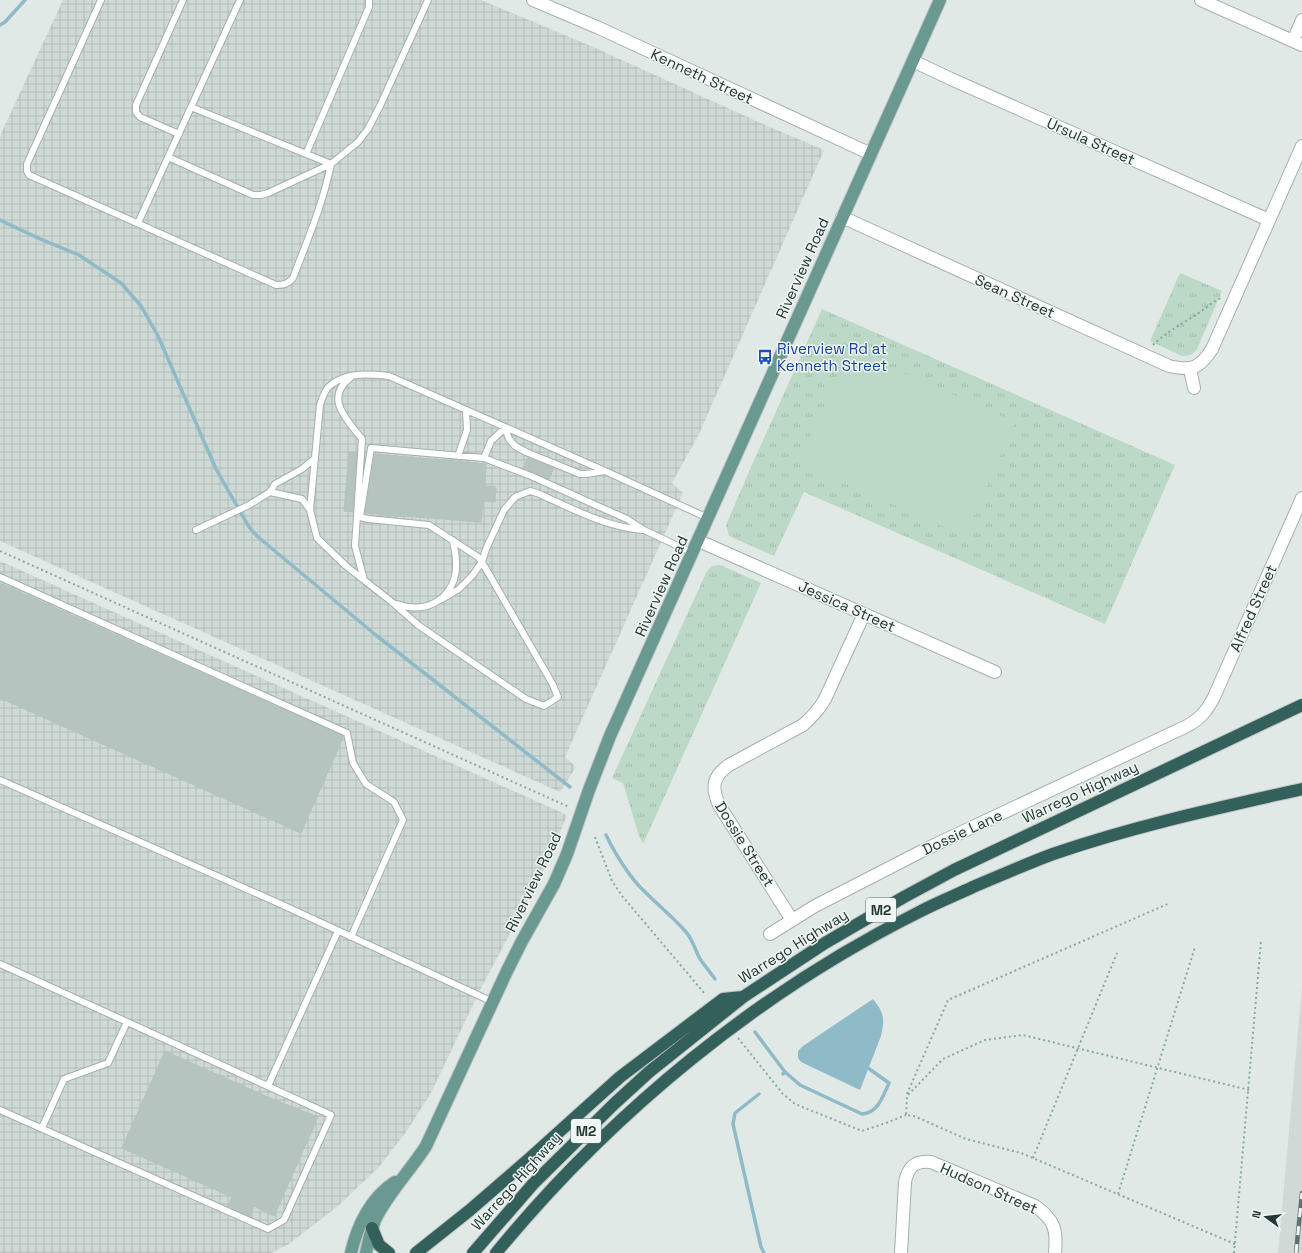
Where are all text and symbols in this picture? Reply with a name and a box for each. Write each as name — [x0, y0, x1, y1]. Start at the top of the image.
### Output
street label: Kenneth Street — [648, 44, 756, 108]
street label: Ursula Street — [1044, 113, 1138, 169]
street label: Riverview Road — [771, 215, 833, 321]
street label: Sean Street — [972, 270, 1058, 322]
place label: Riverview Rd at Kenneth Street — [777, 339, 888, 375]
bus stop icon: Riverview Rd at Kenneth Street — [756, 348, 774, 366]
street label: Riverview Road — [630, 533, 692, 639]
street label: Alfred Street — [1225, 561, 1281, 655]
street label: Jessica Street — [796, 576, 899, 636]
street label: Warrego Highway — [1019, 757, 1141, 827]
street label: Dossie Street — [711, 798, 779, 890]
street label: Dossie Lane — [919, 805, 1005, 859]
street label: Riverview Road — [501, 829, 565, 935]
road number: M2 — [866, 898, 896, 922]
street label: Warrego Highway — [735, 905, 851, 987]
road number: M2 — [571, 1119, 601, 1143]
street label: Warrego Highway — [467, 1128, 565, 1234]
street label: Hudson Street — [937, 1158, 1041, 1218]
north arrow — [1246, 1197, 1286, 1237]
text: N — [1249, 1209, 1264, 1220]

